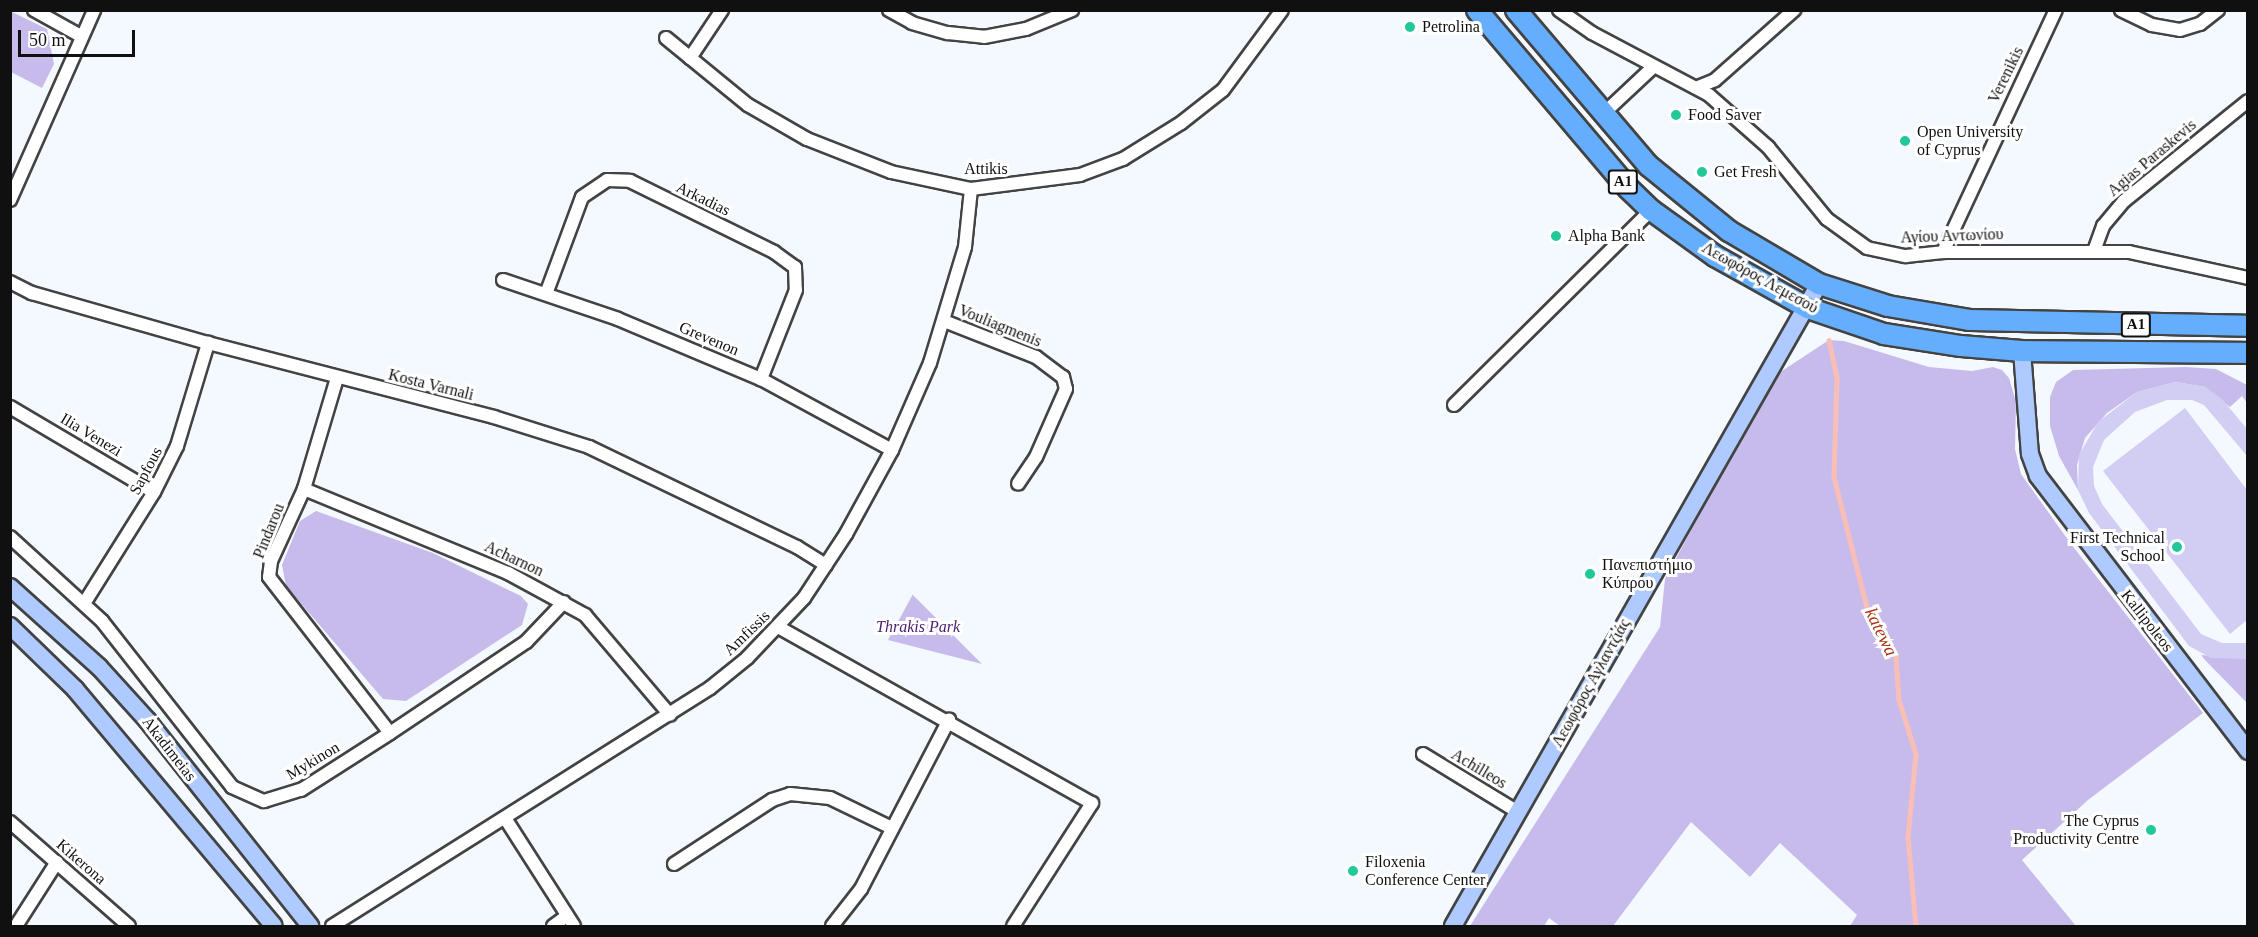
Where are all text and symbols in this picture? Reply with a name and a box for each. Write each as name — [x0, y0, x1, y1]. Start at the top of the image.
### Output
place label: Petrolina — [1422, 17, 1480, 37]
scale bar — [21, 18, 138, 56]
marker: Petrolina — [1403, 20, 1417, 34]
text: 50 m — [29, 30, 66, 50]
street label: Verenikis — [1984, 44, 2028, 106]
place label: Food Saver — [1688, 105, 1761, 125]
marker: Food Saver — [1669, 108, 1683, 122]
street label: Agias Paraskevis — [2104, 115, 2200, 201]
place label: Open University of Cyprus — [1917, 122, 2023, 160]
marker: Open University of Cyprus — [1898, 134, 1912, 148]
street label: Attikis — [964, 159, 1008, 179]
place label: Get Fresh — [1714, 162, 1777, 182]
marker: Get Fresh — [1695, 165, 1709, 179]
road number: A1 — [1606, 170, 1640, 194]
street label: Arkadias — [673, 178, 733, 220]
street label: Αγίου Αντωνίου — [1900, 225, 2004, 247]
place label: Alpha Bank — [1568, 226, 1645, 246]
marker: Alpha Bank — [1549, 229, 1563, 243]
street label: Λεωφόρος Λεμεσού — [1698, 238, 1822, 318]
street label: Vouliagmenis — [956, 301, 1044, 351]
road number: A1 — [2120, 313, 2152, 337]
street label: Grevenon — [676, 318, 742, 360]
street label: Kosta Varnali — [386, 365, 476, 405]
street label: Ilia Venezi — [57, 409, 125, 461]
street label: Sapfous — [125, 444, 167, 498]
street label: Pindarou — [249, 501, 289, 561]
place label: First Technical School — [2070, 528, 2165, 566]
street label: Acharnon — [481, 537, 547, 581]
marker: First Technical School — [2170, 540, 2184, 554]
place label: Πανεπιστήμιο Κύπρου — [1602, 555, 1693, 593]
marker: Πανεπιστήμιο Κύπρου — [1583, 567, 1597, 581]
street label: Kallipoleos — [2117, 586, 2177, 656]
water label: katewa — [1860, 604, 1902, 660]
street label: Amfissis — [720, 606, 774, 660]
street label: Λεωφόρος Αγλαντζιάς — [1548, 615, 1634, 751]
park label: Thrakis Park — [876, 617, 960, 637]
street label: Akadimeias — [138, 713, 200, 785]
street label: Mykinon — [283, 738, 343, 784]
street label: Achilleos — [1448, 745, 1510, 793]
place label: The Cyprus Productivity Centre — [2013, 811, 2139, 849]
marker: The Cyprus Productivity Centre — [2144, 823, 2158, 837]
street label: Kikerona — [52, 835, 110, 889]
place label: Filoxenia Conference Center — [1365, 852, 1485, 890]
marker: Filoxenia Conference Center — [1346, 864, 1360, 878]

